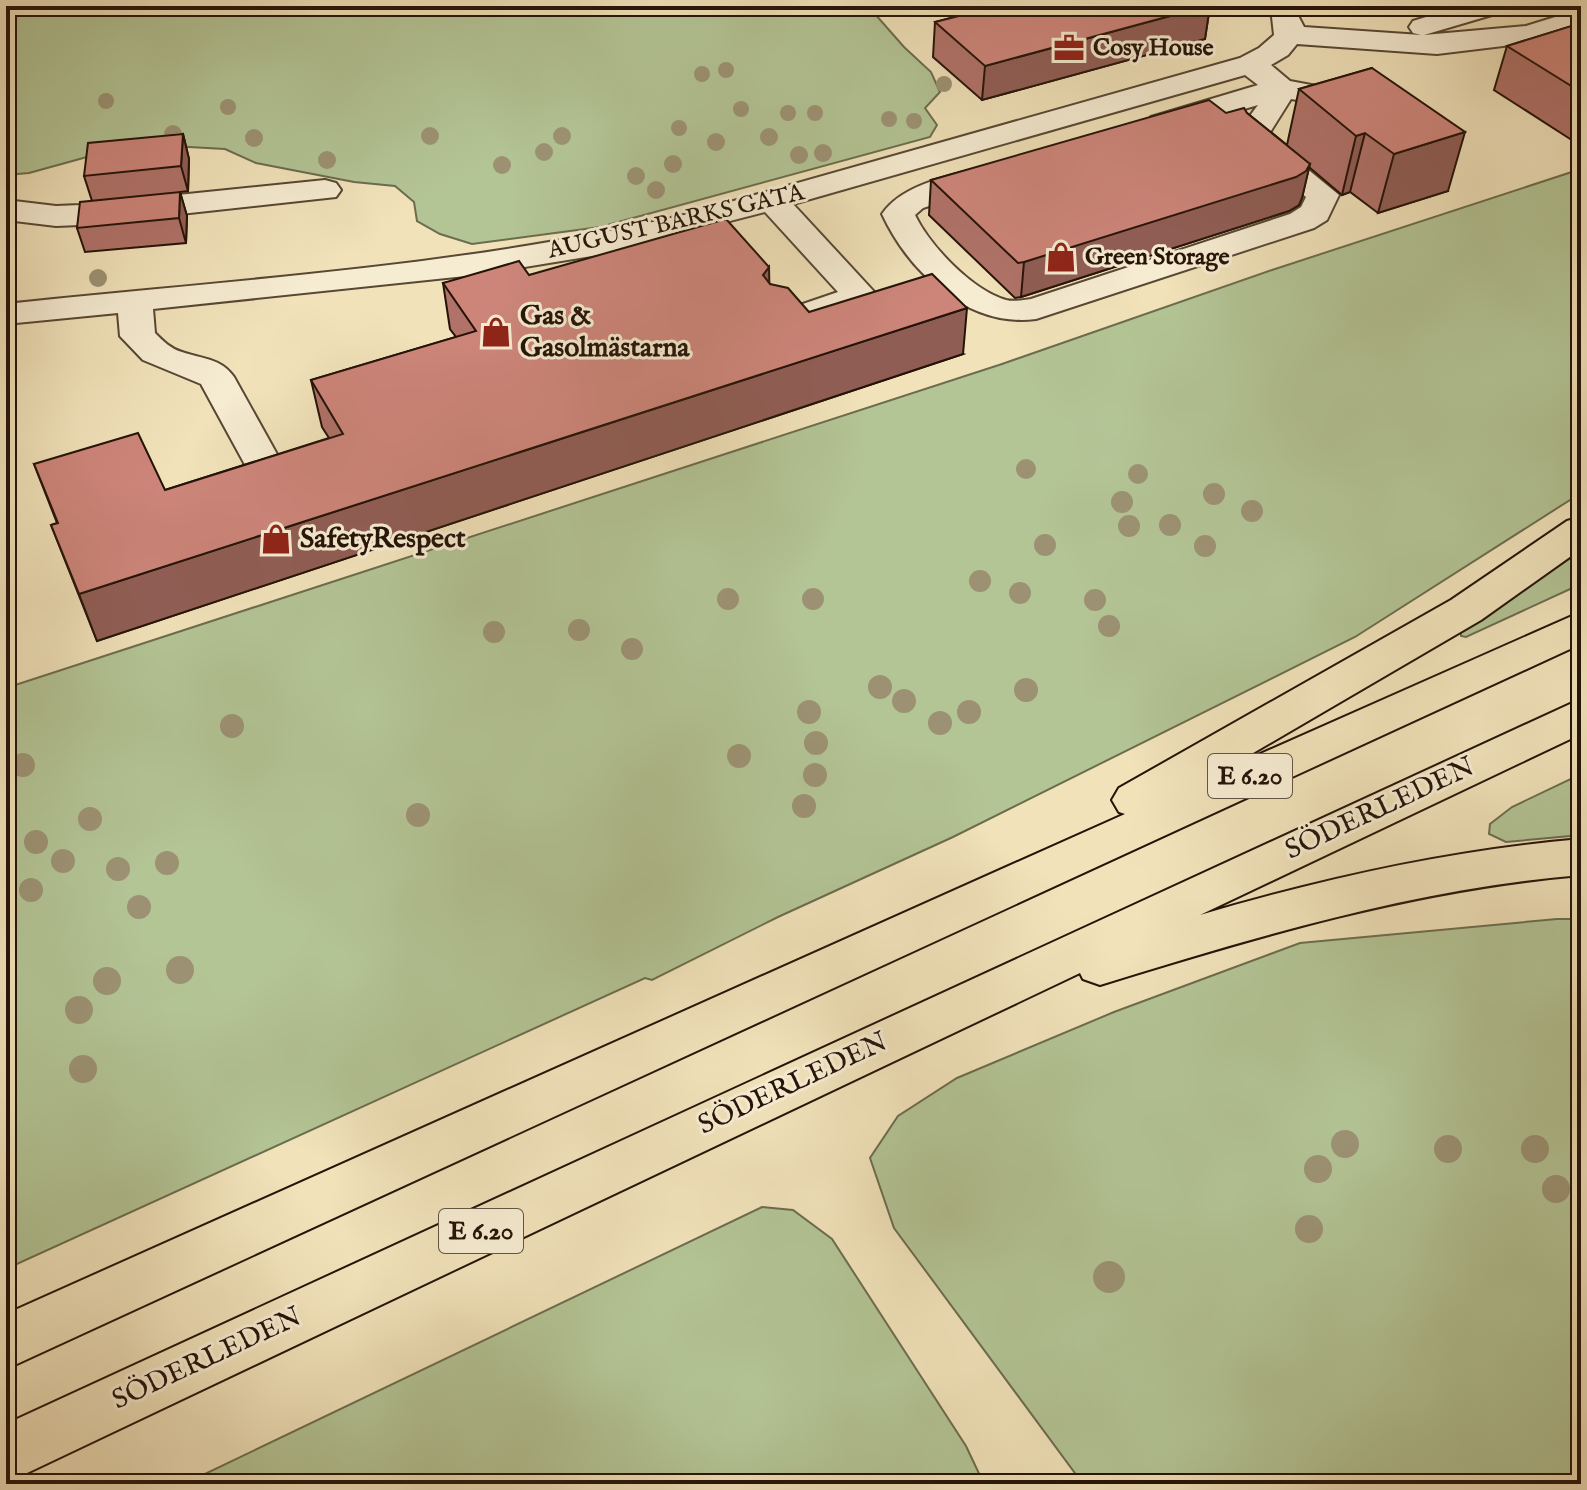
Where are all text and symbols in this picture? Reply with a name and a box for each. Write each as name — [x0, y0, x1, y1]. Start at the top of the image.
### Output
office icon: Cosy House — [1052, 31, 1086, 65]
place label: Cosy House — [1093, 33, 1214, 64]
street label: AUGUST BARKS GATA — [544, 177, 808, 267]
shop icon: Green Storage — [1044, 240, 1078, 274]
place label: Green Storage — [1085, 242, 1230, 273]
place label: Gas & Gasolmästarna — [520, 299, 690, 366]
shop icon: Gas & Gasolmästarna — [479, 315, 513, 349]
shop icon: SafetyRespect — [259, 522, 293, 556]
place label: SafetyRespect — [300, 522, 466, 557]
street label: SÖDERLEDEN — [1280, 750, 1480, 868]
road number: E 6.20 — [1208, 754, 1292, 798]
street label: SÖDERLEDEN — [693, 1025, 893, 1143]
road number: E 6.20 — [439, 1209, 523, 1253]
street label: SÖDERLEDEN — [107, 1300, 307, 1418]

